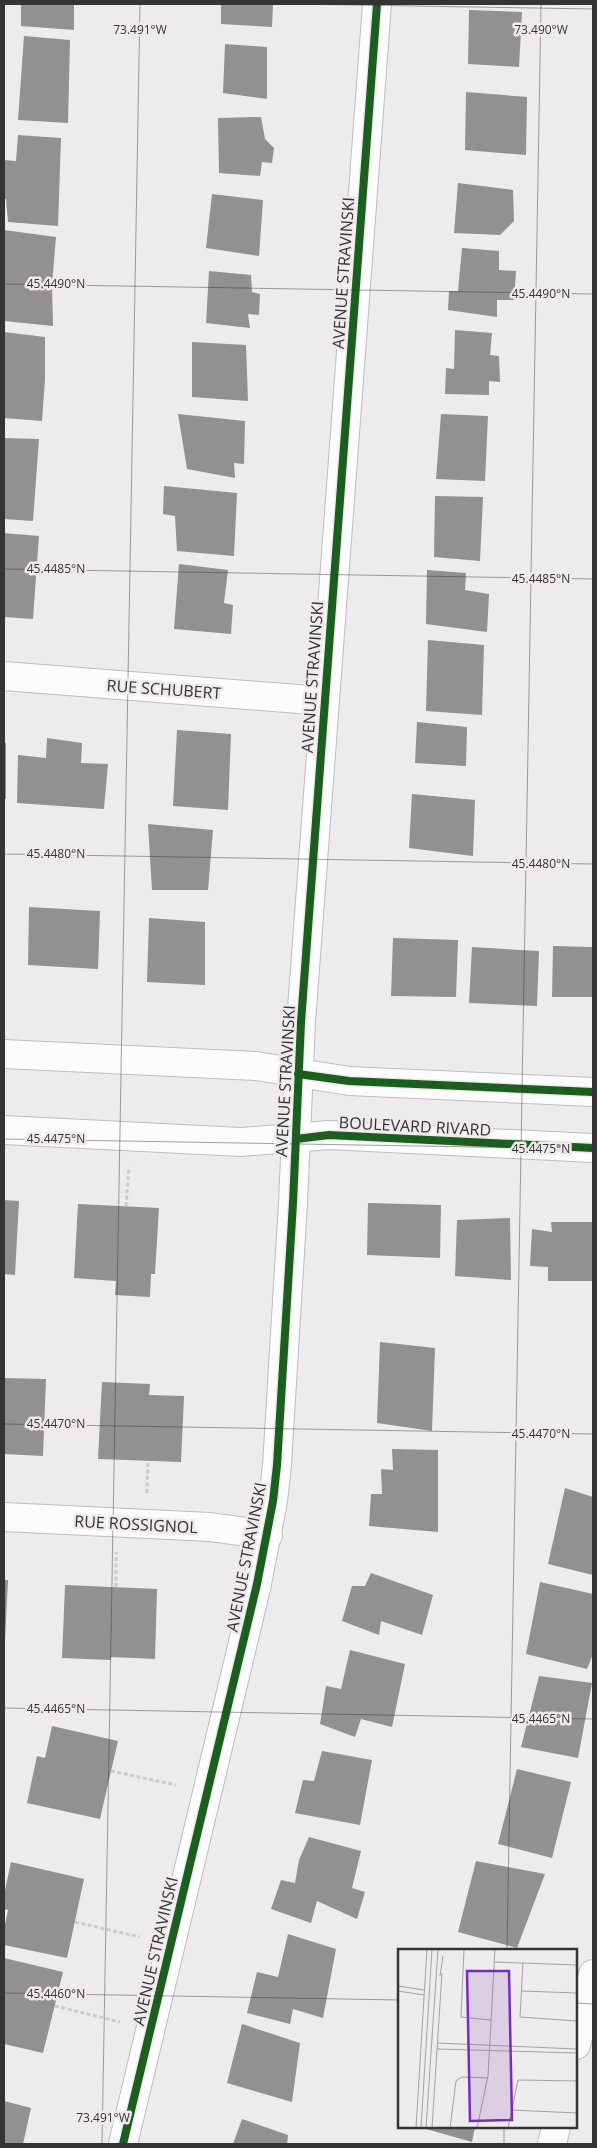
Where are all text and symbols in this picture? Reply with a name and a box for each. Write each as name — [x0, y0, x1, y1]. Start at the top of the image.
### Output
text: 73.491°W — [113, 21, 167, 38]
text: 73.490°W — [514, 21, 568, 38]
street label: AVENUE STRAVINSKI — [327, 196, 359, 350]
text: 45.4490°N — [27, 275, 85, 292]
text: 45.4490°N — [512, 285, 570, 302]
text: 45.4485°N — [27, 560, 85, 577]
text: 45.4485°N — [512, 570, 570, 587]
street label: AVENUE STRAVINSKI — [296, 600, 328, 754]
street label: RUE SCHUBERT — [106, 674, 222, 704]
text: 45.4480°N — [27, 845, 85, 862]
text: 45.4480°N — [512, 855, 570, 872]
street label: AVENUE STRAVINSKI — [270, 1005, 300, 1157]
street label: BOULEVARD RIVARD — [338, 1111, 492, 1141]
text: 45.4475°N — [27, 1130, 85, 1147]
text: 45.4475°N — [512, 1140, 570, 1157]
text: 45.4470°N — [27, 1415, 85, 1432]
text: 45.4470°N — [512, 1425, 570, 1442]
street label: AVENUE STRAVINSKI — [221, 1480, 271, 1634]
street label: RUE ROSSIGNOL — [74, 1510, 198, 1538]
text: 45.4465°N — [27, 1700, 85, 1717]
text: 45.4465°N — [512, 1710, 570, 1727]
street label: AVENUE STRAVINSKI — [127, 1874, 183, 2028]
inset map — [398, 1949, 577, 2128]
text: 45.4460°N — [27, 1985, 85, 2002]
text: 73.491°W — [76, 2109, 130, 2126]

